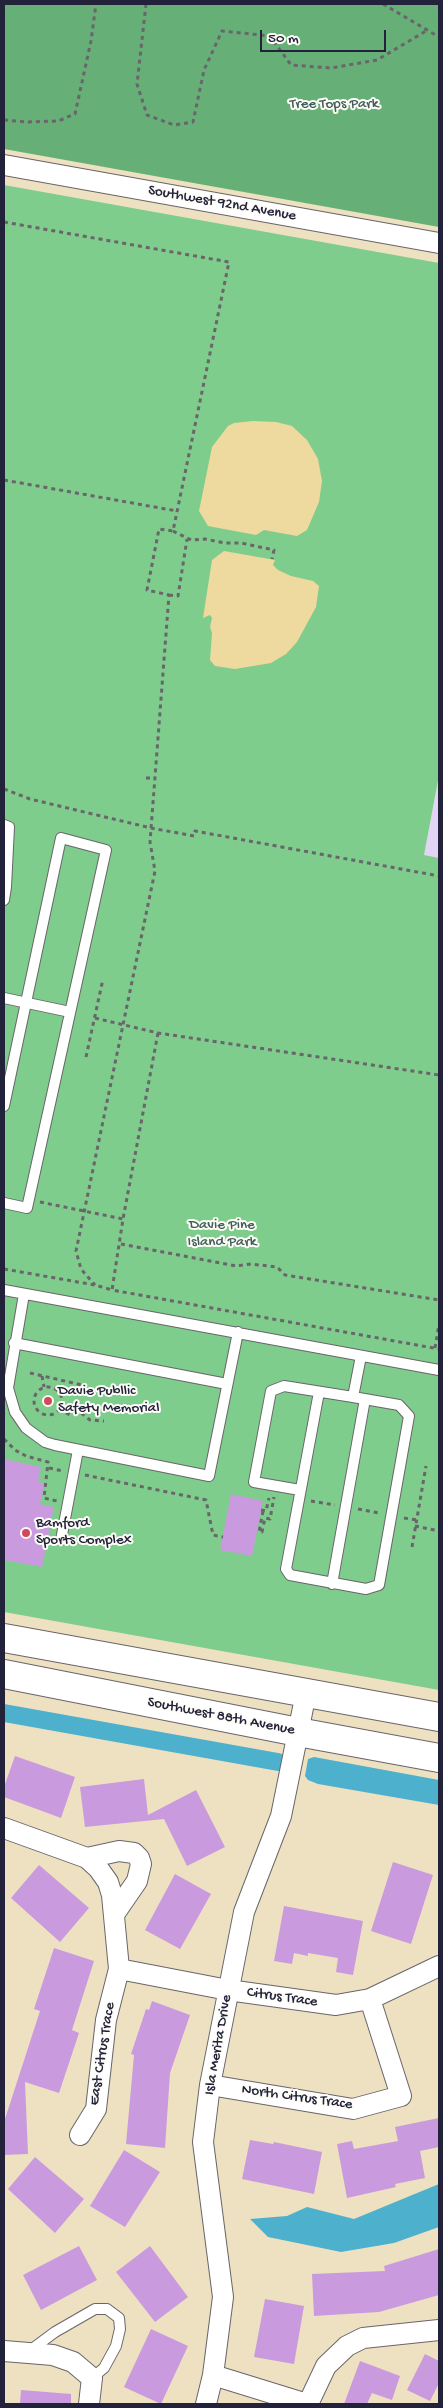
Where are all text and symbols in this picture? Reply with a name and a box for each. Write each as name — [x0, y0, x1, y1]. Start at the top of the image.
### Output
scale bar — [263, 20, 389, 52]
text: 50 m — [268, 30, 299, 48]
park label: Tree Tops Park — [290, 96, 378, 114]
street label: Southwest 92nd Avenue — [147, 182, 297, 226]
park label: Davie Pine Island Park — [188, 1217, 256, 1252]
place label: Davie Publlic Safety Memorial — [58, 1383, 159, 1418]
marker: Davie Publlic Safety Memorial — [42, 1395, 54, 1407]
place label: Bamford Sports Complex — [36, 1515, 132, 1550]
marker: Bamford Sports Complex — [20, 1527, 32, 1539]
street label: Southwest 88th Avenue — [146, 1694, 296, 1740]
street label: Citrus Trace — [246, 1984, 318, 2012]
street label: Isla Merita Drive — [201, 1993, 237, 2097]
street label: East Citrus Trace — [86, 2001, 120, 2107]
street label: North Citrus Trace — [240, 2081, 354, 2115]

